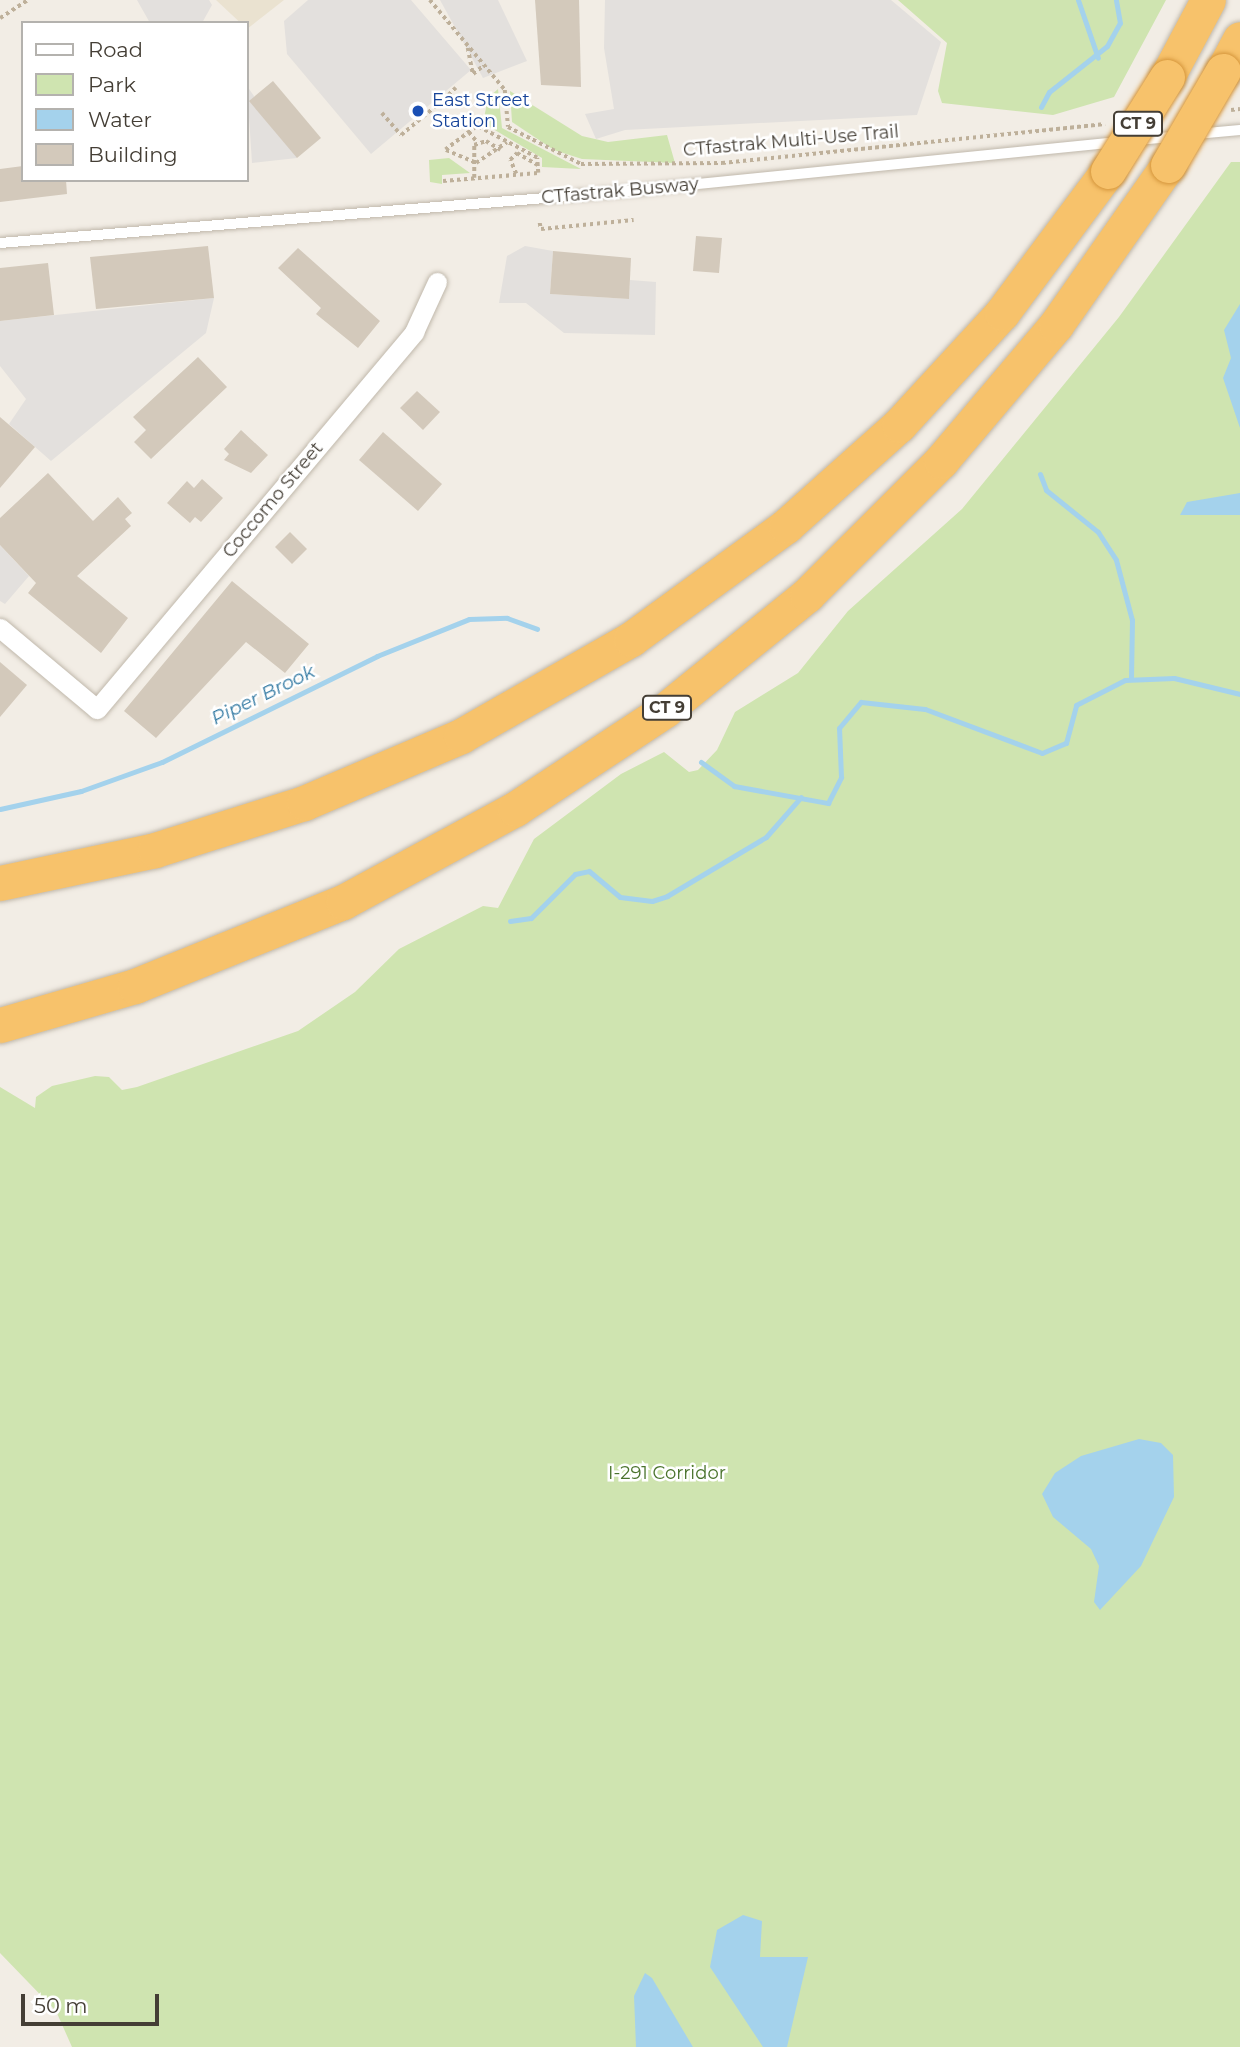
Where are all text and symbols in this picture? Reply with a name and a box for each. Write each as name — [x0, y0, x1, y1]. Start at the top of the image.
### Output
legend — [21, 21, 248, 182]
text: Road — [88, 37, 143, 62]
text: Park — [88, 72, 136, 97]
place label: East Street Station — [432, 90, 530, 132]
marker: East Street Station — [410, 103, 426, 119]
text: Water — [88, 107, 152, 132]
road number: CT 9 — [1112, 112, 1164, 136]
street label: CTfastrak Multi-Use Trail — [682, 121, 900, 161]
text: Building — [88, 142, 178, 167]
street label: CTfastrak Busway — [540, 173, 700, 209]
street label: Coccomo Street — [218, 438, 328, 562]
water label: Piper Brook — [207, 660, 319, 730]
road number: CT 9 — [641, 695, 693, 720]
park label: I-291 Corridor — [608, 1462, 726, 1484]
scale bar — [24, 1980, 163, 2024]
text: 50 m — [34, 1993, 88, 2018]

